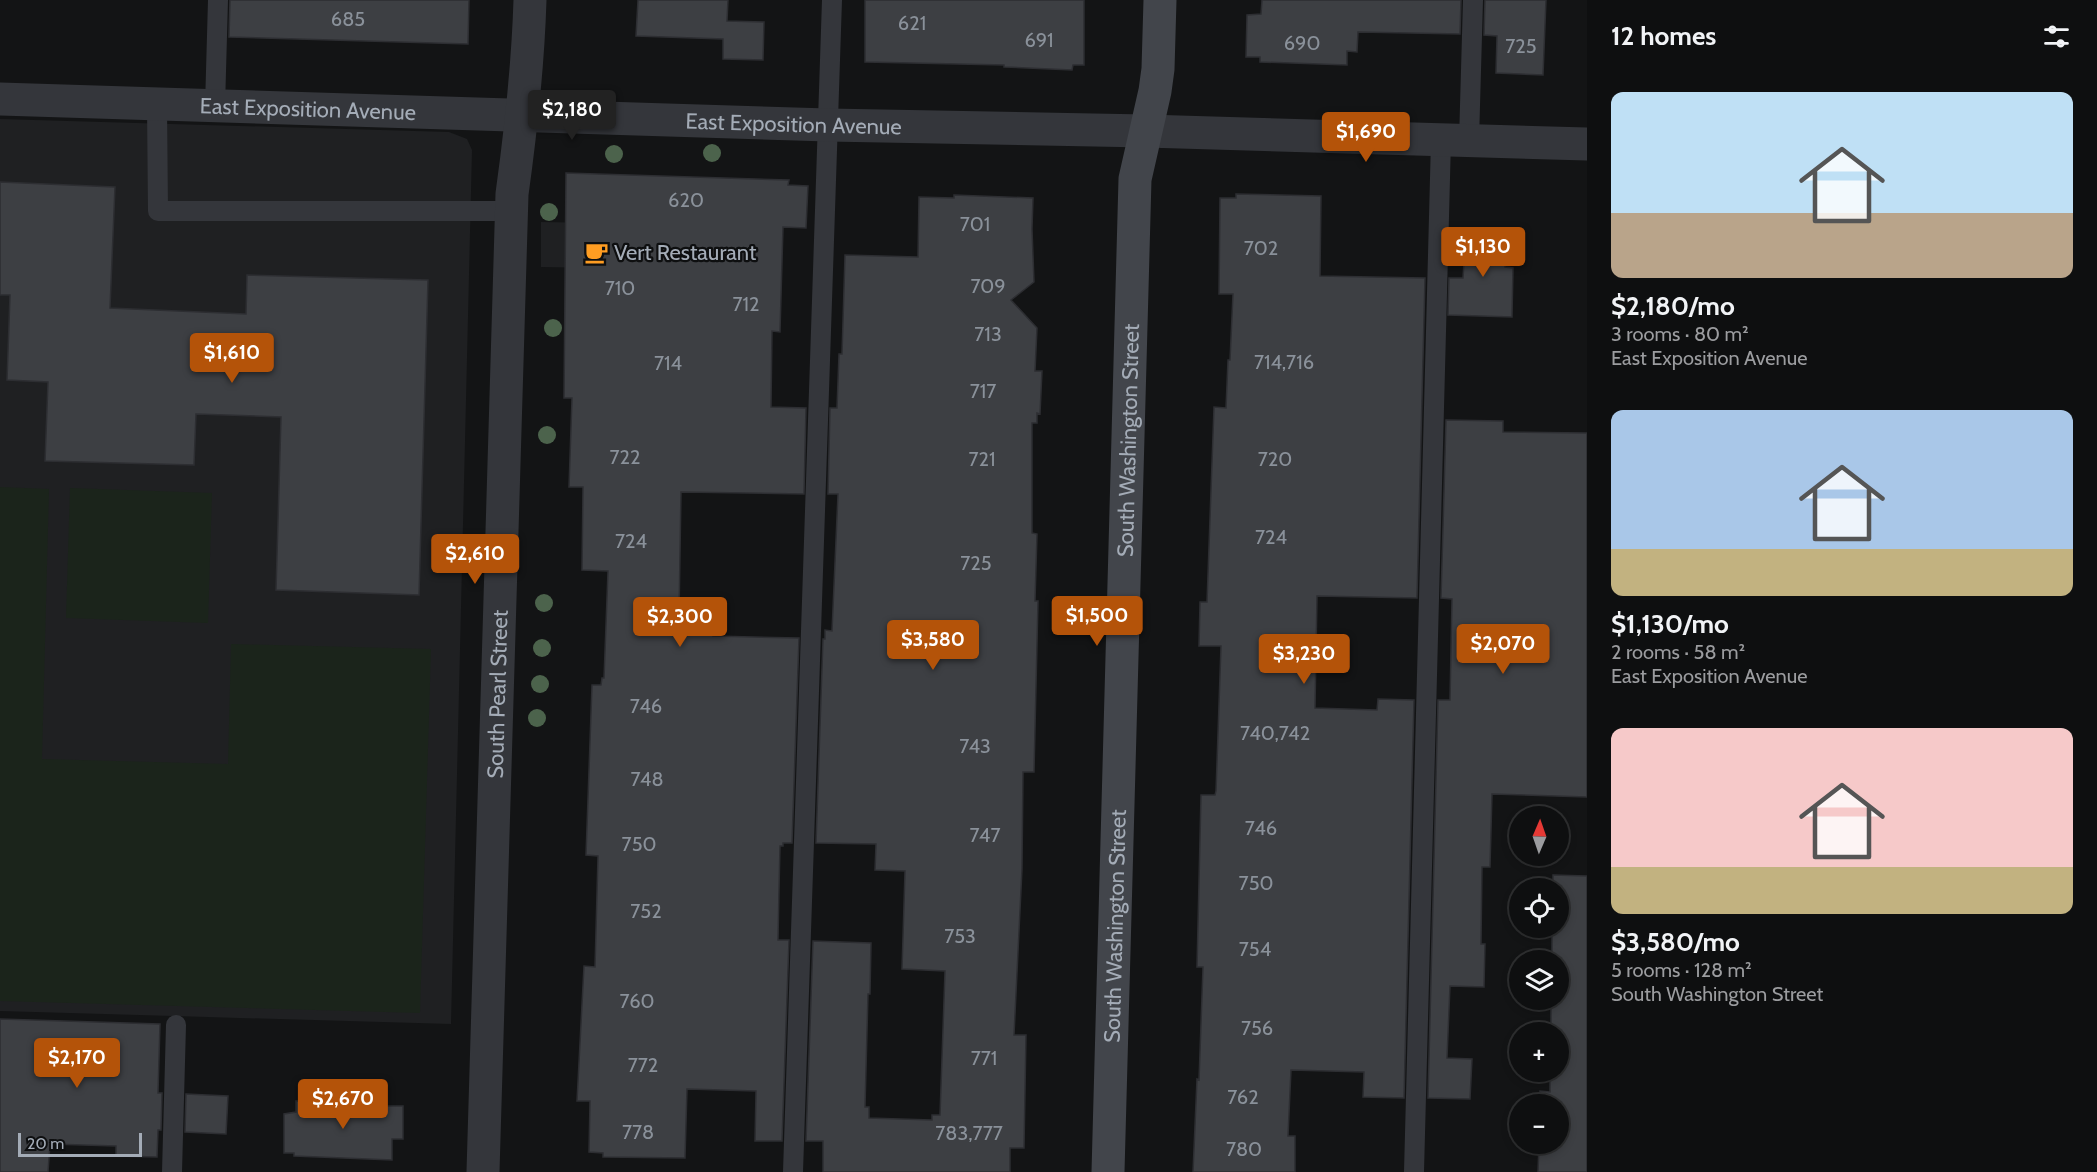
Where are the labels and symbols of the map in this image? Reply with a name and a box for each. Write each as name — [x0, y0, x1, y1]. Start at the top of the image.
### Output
house number: 685 — [331, 7, 365, 31]
house number: 621 — [898, 11, 926, 35]
house number: 691 — [1024, 28, 1054, 52]
house number: 690 — [1284, 31, 1320, 55]
house number: 725 — [1505, 34, 1537, 58]
pin: $2,180 — [523, 90, 621, 141]
street label: East Exposition Avenue — [199, 92, 416, 126]
street label: East Exposition Avenue — [685, 108, 902, 140]
pin: $1,690 — [1317, 112, 1415, 163]
house number: 620 — [668, 188, 704, 212]
house number: 701 — [960, 212, 990, 236]
pin: $1,130 — [1434, 227, 1532, 278]
house number: 702 — [1244, 236, 1278, 260]
cafe icon: Vert Restaurant — [583, 239, 609, 265]
place label: Vert Restaurant — [614, 239, 757, 266]
house number: 709 — [970, 274, 1006, 298]
house number: 710 — [605, 276, 635, 300]
house number: 712 — [732, 292, 760, 316]
house number: 713 — [974, 322, 1002, 346]
street label: South Washington Street — [1112, 323, 1145, 557]
pin: $1,610 — [183, 333, 281, 384]
house number: 714,716 — [1254, 350, 1314, 374]
house number: 714 — [654, 351, 683, 375]
house number: 717 — [970, 379, 996, 403]
house number: 722 — [609, 445, 641, 469]
house number: 721 — [968, 447, 996, 471]
house number: 720 — [1258, 447, 1292, 471]
house number: 724 — [1255, 525, 1287, 549]
house number: 724 — [615, 529, 647, 553]
pin: $2,610 — [426, 534, 524, 585]
house number: 725 — [960, 551, 992, 575]
pin: $1,500 — [1048, 596, 1146, 647]
pin: $2,300 — [631, 597, 729, 648]
street label: South Pearl Street — [482, 609, 514, 779]
pin: $3,580 — [884, 620, 982, 671]
pin: $2,070 — [1454, 624, 1552, 675]
pin: $3,230 — [1255, 634, 1353, 685]
house number: 746 — [630, 694, 662, 718]
house number: 740,742 — [1240, 721, 1310, 745]
house number: 743 — [959, 734, 991, 758]
house number: 748 — [630, 767, 664, 791]
north arrow — [1509, 806, 1569, 866]
street label: South Washington Street — [1099, 808, 1132, 1043]
house number: 746 — [1245, 816, 1277, 840]
house number: 747 — [970, 823, 1000, 847]
house number: 750 — [622, 832, 656, 856]
house number: 750 — [1239, 871, 1273, 895]
house number: 752 — [630, 899, 662, 923]
house number: 753 — [944, 924, 976, 948]
house number: 754 — [1239, 937, 1272, 961]
house number: 760 — [620, 989, 654, 1013]
house number: 756 — [1241, 1016, 1273, 1040]
pin: $2,170 — [28, 1038, 126, 1089]
house number: 771 — [971, 1046, 997, 1070]
house number: 772 — [628, 1053, 658, 1077]
pin: $2,670 — [294, 1079, 392, 1130]
house number: 762 — [1227, 1085, 1259, 1109]
house number: 778 — [622, 1120, 654, 1144]
house number: 783,777 — [935, 1121, 1003, 1145]
scale bar — [18, 1130, 142, 1158]
house number: 780 — [1226, 1137, 1262, 1161]

